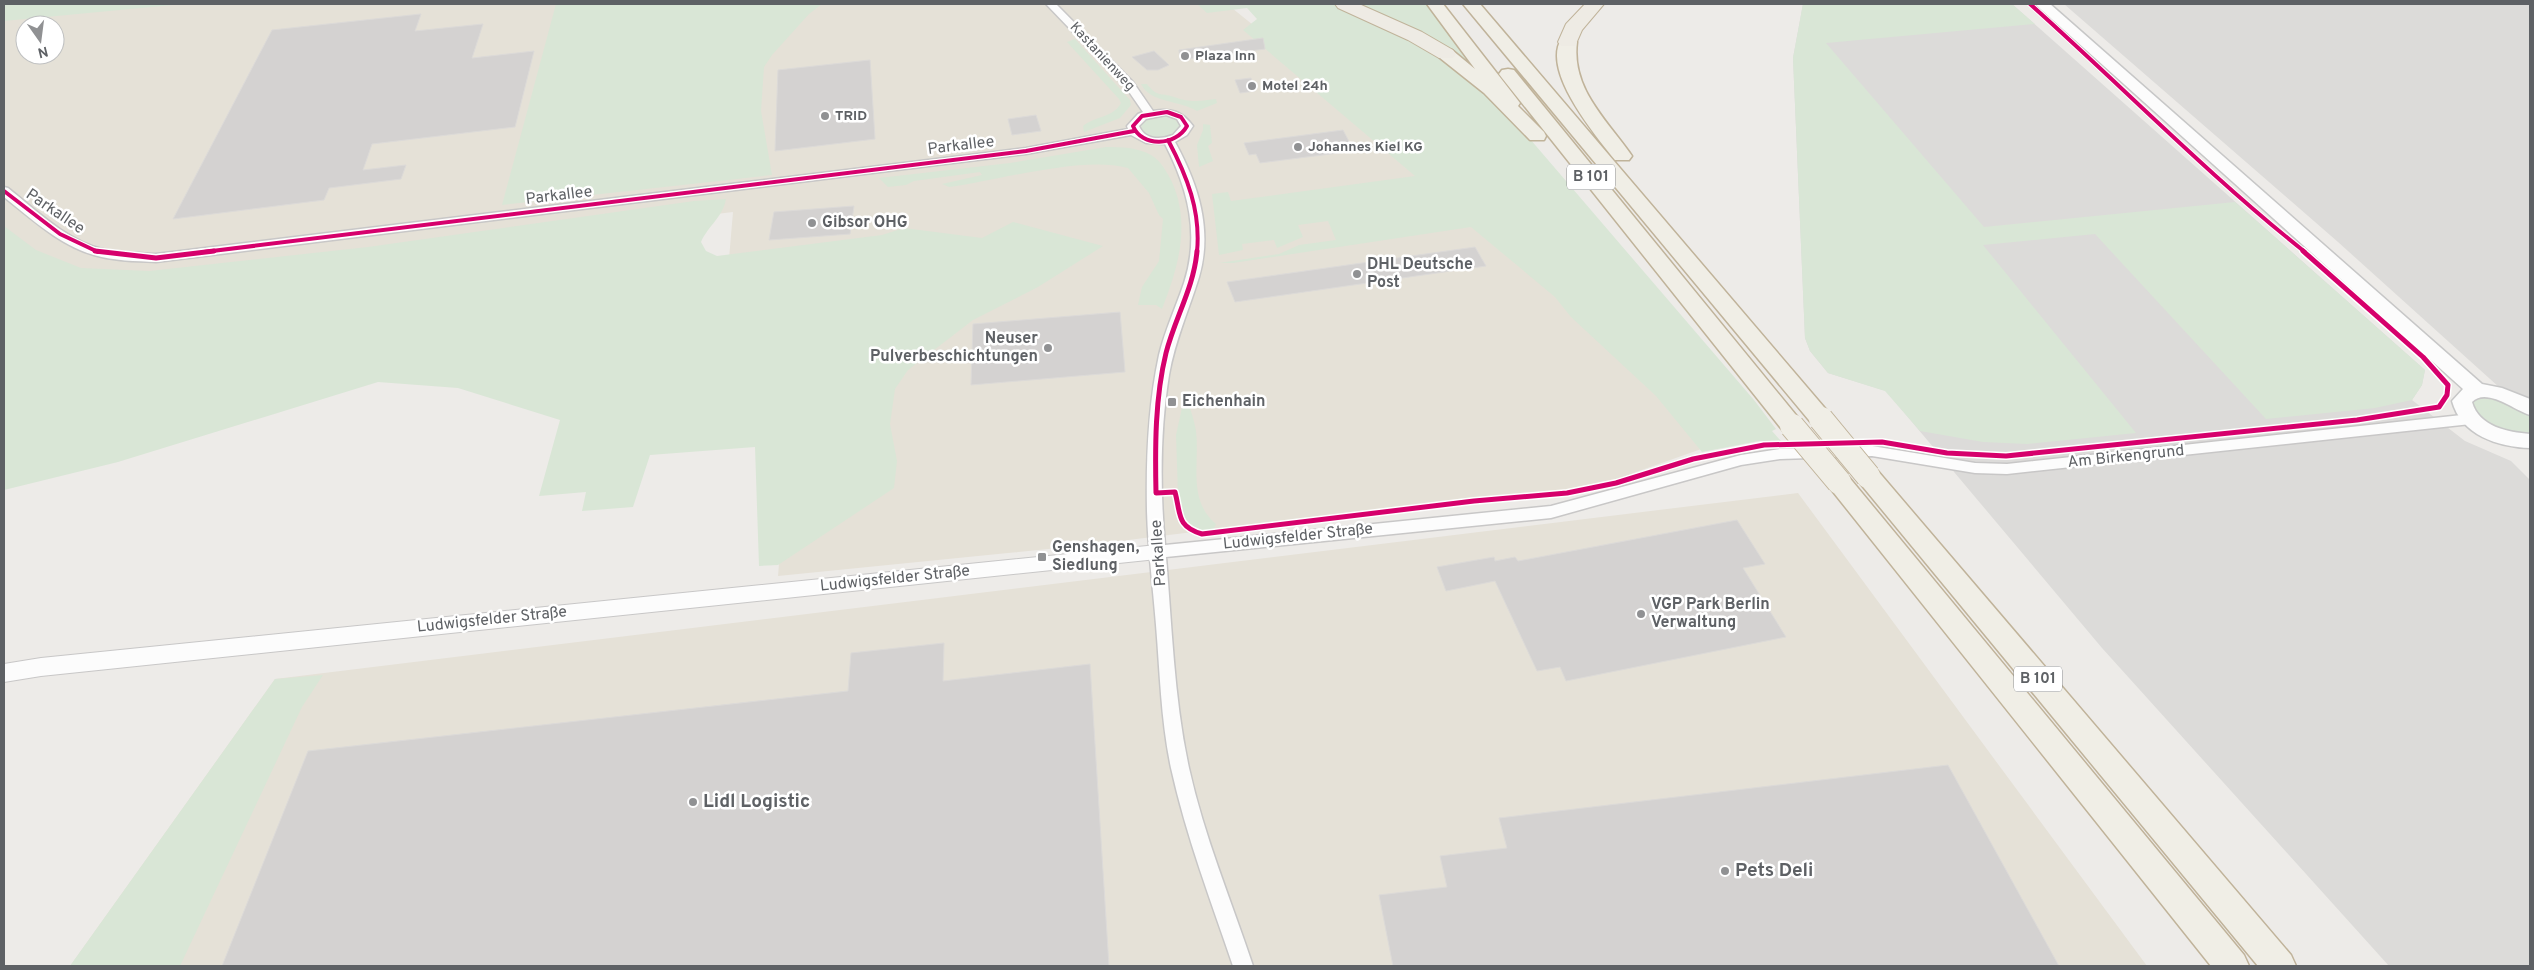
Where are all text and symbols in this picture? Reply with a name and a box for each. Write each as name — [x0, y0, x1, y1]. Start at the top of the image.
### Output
north arrow — [15, 15, 65, 65]
street label: Kastanienweg — [1066, 19, 1138, 95]
text: N — [36, 42, 50, 61]
place label: Plaza Inn — [1195, 48, 1256, 65]
marker: Plaza Inn — [1179, 50, 1191, 62]
place label: Motel 24h — [1262, 78, 1328, 95]
marker: Motel 24h — [1246, 80, 1258, 92]
place label: TRID — [835, 108, 867, 125]
marker: TRID — [819, 110, 831, 122]
street label: Parkallee — [927, 132, 995, 160]
place label: Johannes Kiel KG — [1308, 139, 1423, 156]
marker: Johannes Kiel KG — [1292, 141, 1304, 153]
road number: B 101 — [1567, 164, 1615, 190]
street label: Parkallee — [525, 182, 593, 210]
street label: Parkallee — [22, 185, 88, 239]
place label: Gibsor OHG — [822, 213, 908, 233]
marker: Gibsor OHG — [806, 217, 818, 229]
place label: DHL Deutsche Post — [1367, 255, 1473, 293]
marker: DHL Deutsche Post — [1351, 268, 1363, 280]
place label: Neuser Pulverbeschichtungen — [870, 329, 1038, 367]
marker: Neuser Pulverbeschichtungen — [1042, 342, 1054, 354]
place label: Eichenhain — [1182, 392, 1266, 412]
marker: Eichenhain — [1166, 396, 1178, 408]
street label: Am Birkengrund — [2067, 441, 2185, 473]
street label: Parkallee — [1147, 519, 1171, 587]
street label: Ludwigsfelder Straße — [1222, 519, 1374, 555]
place label: Genshagen, Siedlung — [1052, 538, 1139, 576]
marker: Genshagen, Siedlung — [1036, 551, 1048, 563]
street label: Ludwigsfelder Straße — [819, 561, 971, 597]
place label: VGP Park Berlin Verwaltung — [1651, 595, 1770, 633]
street label: Ludwigsfelder Straße — [416, 602, 568, 638]
marker: VGP Park Berlin Verwaltung — [1635, 608, 1647, 620]
road number: B 101 — [2014, 666, 2062, 692]
place label: Lidl Logistic — [703, 790, 810, 814]
marker: Lidl Logistic — [687, 796, 699, 808]
place label: Pets Deli — [1735, 859, 1813, 883]
marker: Pets Deli — [1719, 865, 1731, 877]

